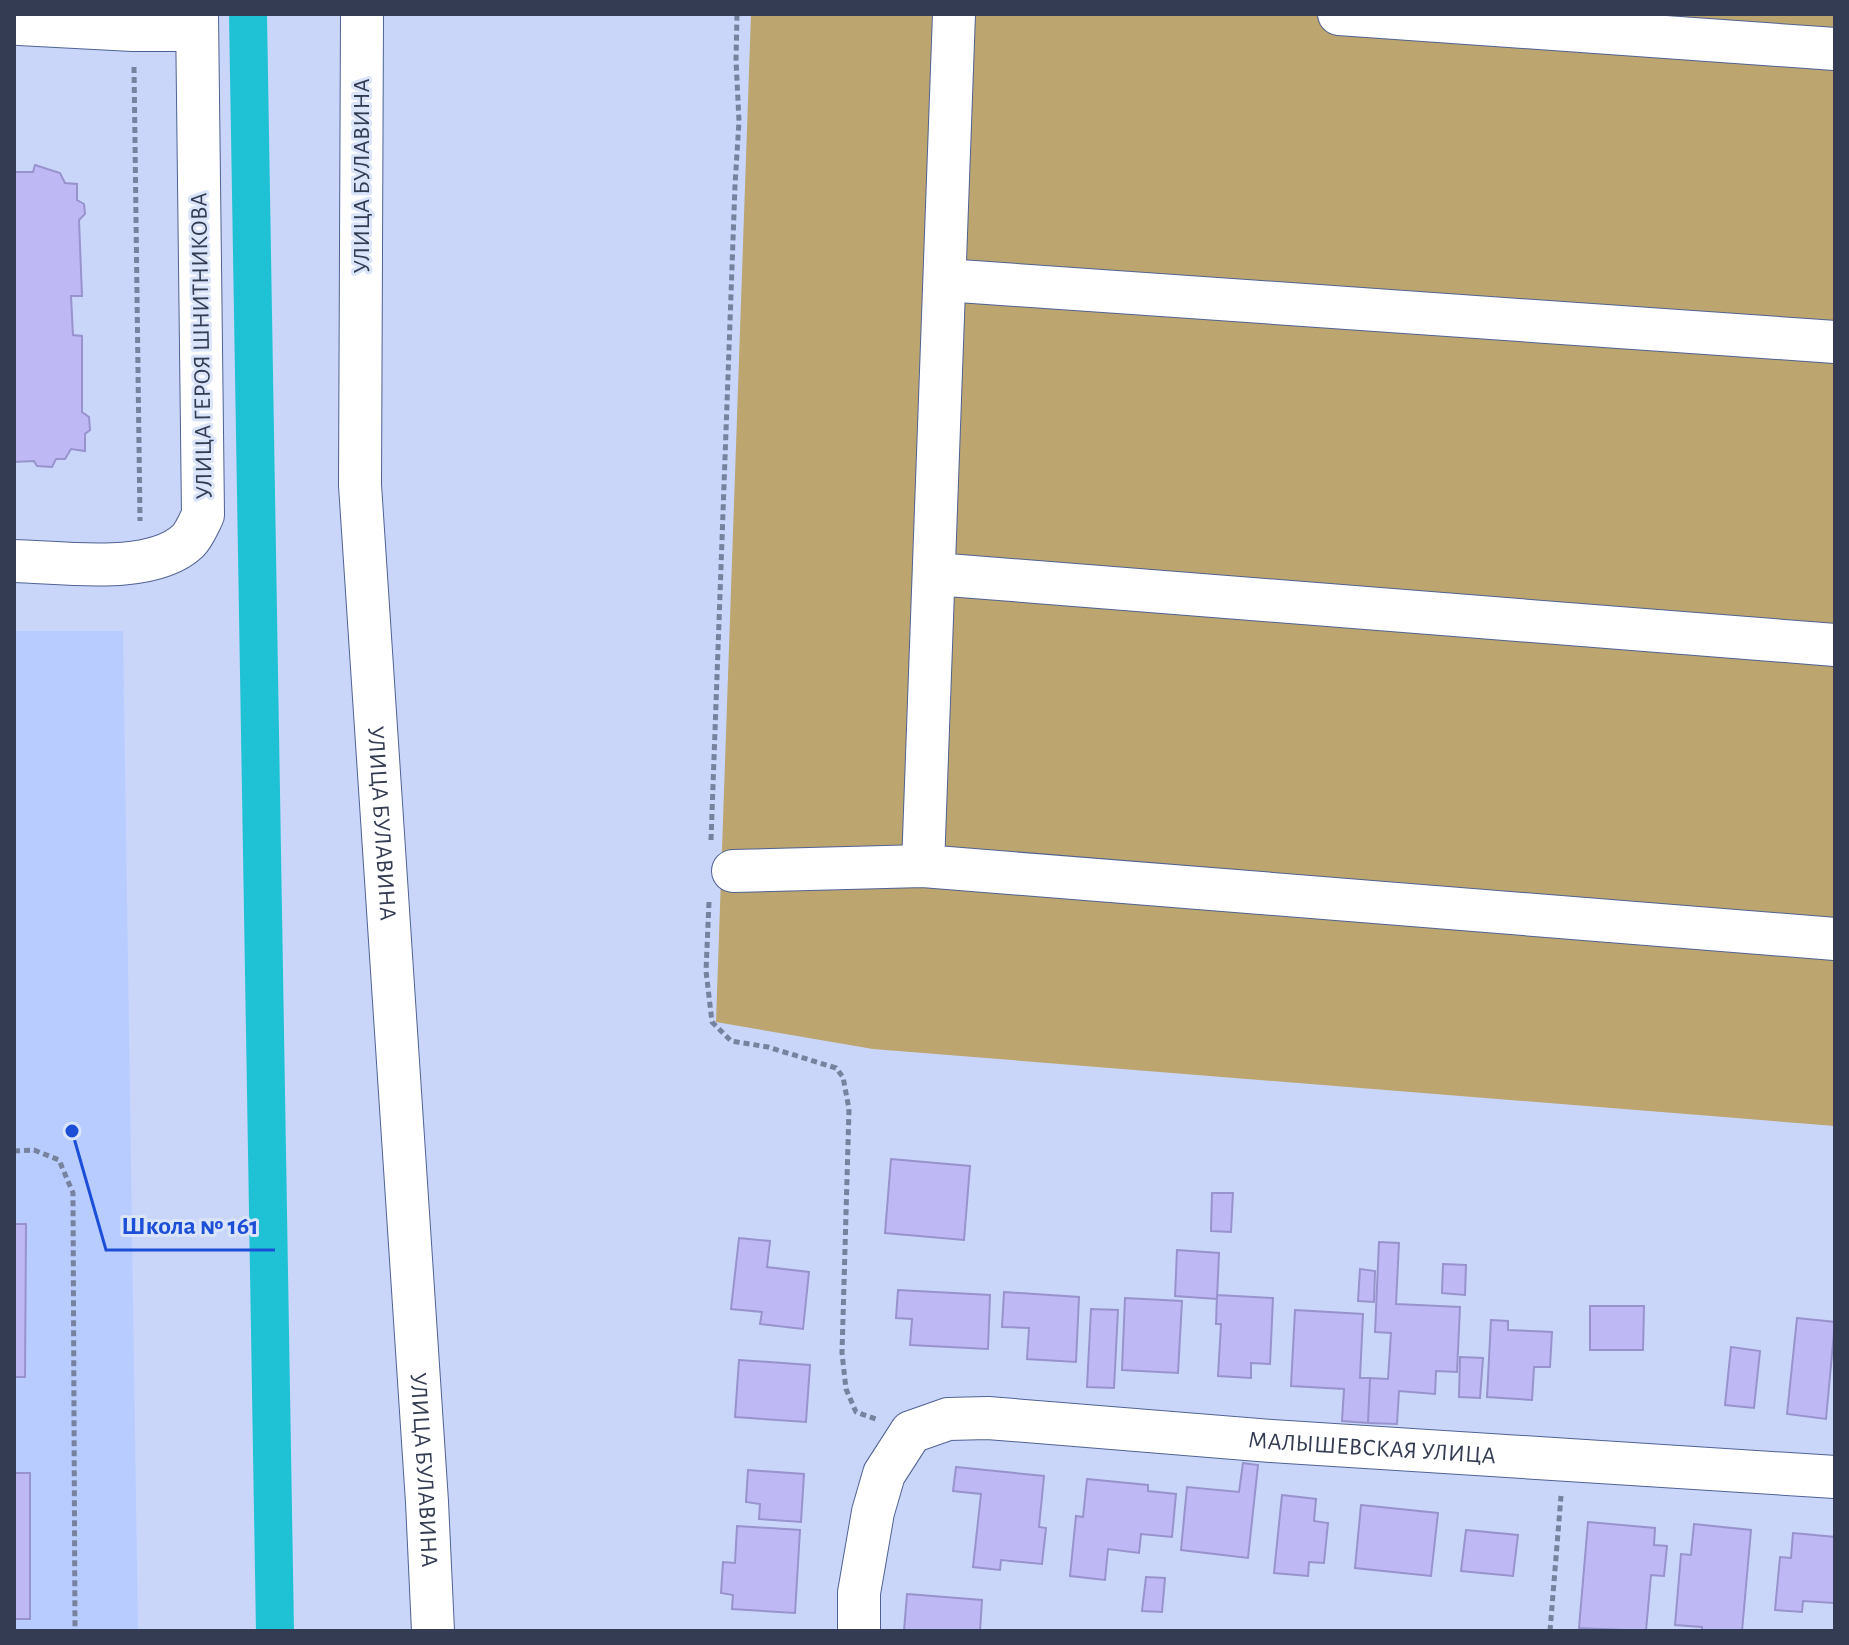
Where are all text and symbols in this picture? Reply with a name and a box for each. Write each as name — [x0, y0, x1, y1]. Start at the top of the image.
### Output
street label: УЛИЦА БУЛАВИНА — [350, 78, 374, 274]
street label: УЛИЦА ГЕРОЯ ШНИТНИКОВА — [187, 192, 217, 500]
street label: УЛИЦА БУЛАВИНА — [363, 725, 400, 921]
callout: Школа № 161 — [106, 1200, 275, 1250]
text: Школа № 161 — [121, 1213, 259, 1239]
street label: УЛИЦА БУЛАВИНА — [405, 1372, 441, 1568]
street label: МАЛЫШЕВСКАЯ УЛИЦА — [1247, 1428, 1497, 1468]

